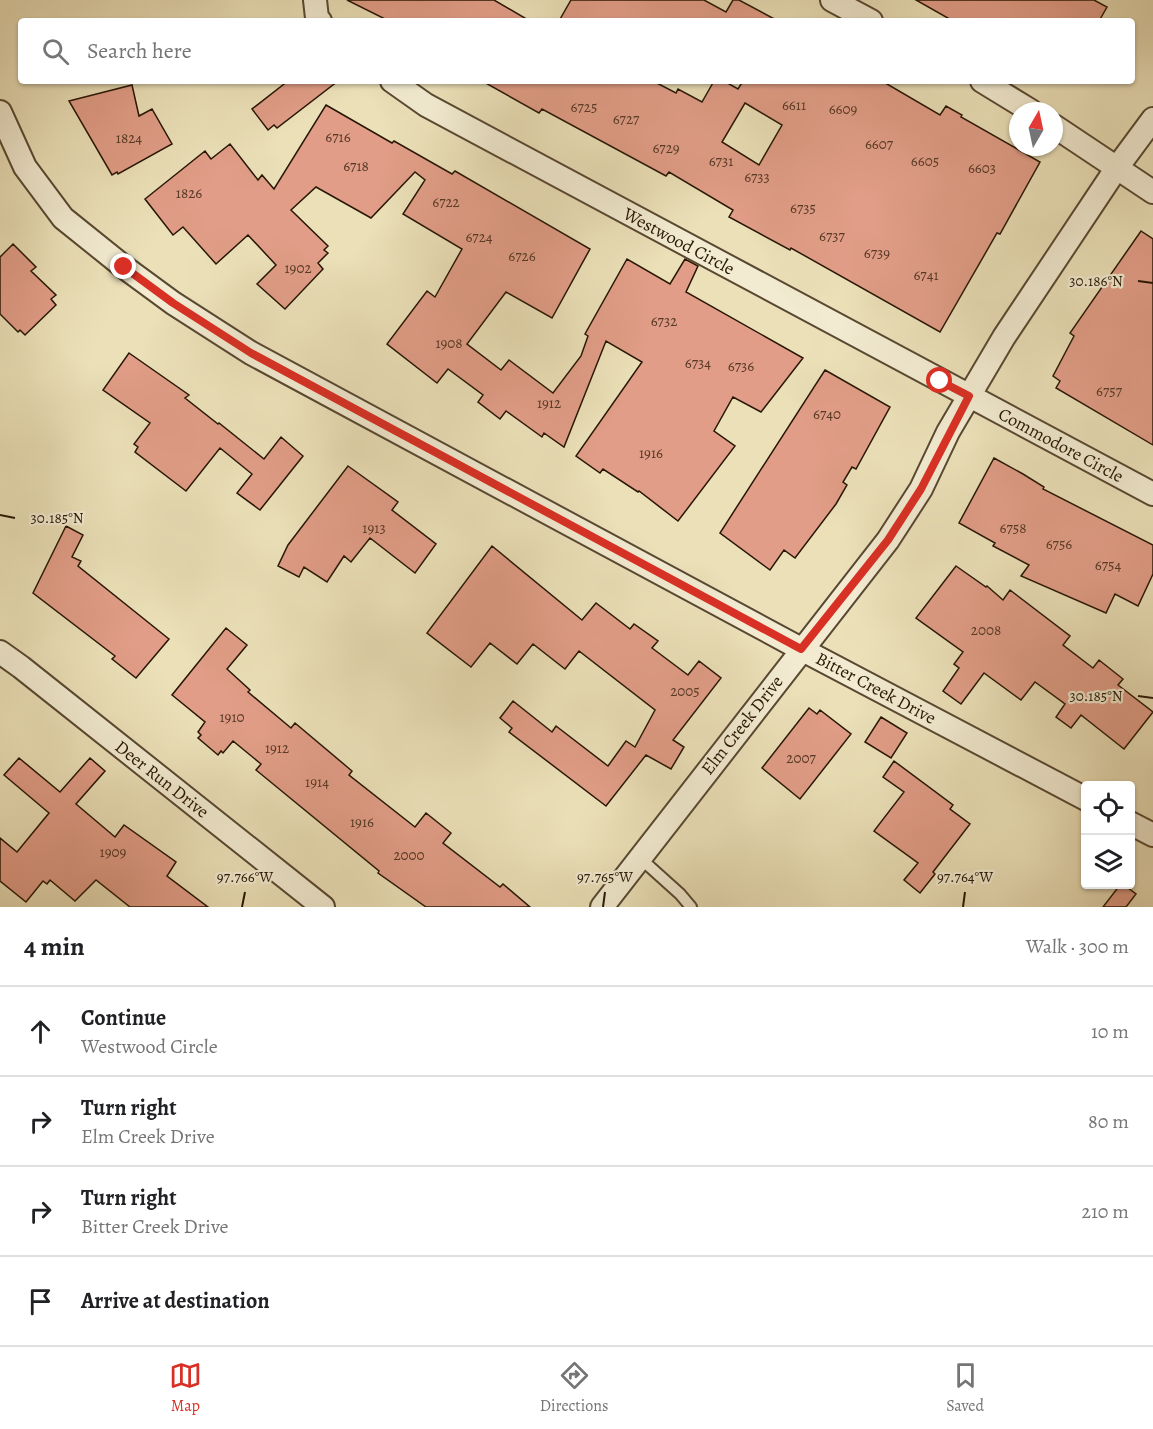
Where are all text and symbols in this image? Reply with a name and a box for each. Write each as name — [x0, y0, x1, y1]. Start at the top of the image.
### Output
search box — [18, 18, 1135, 84]
icon: search — [39, 35, 72, 68]
text: Search here — [87, 36, 192, 66]
house number: 6611 — [782, 95, 806, 115]
house number: 6725 — [571, 97, 597, 117]
house number: 6609 — [829, 99, 858, 119]
north arrow — [1009, 102, 1063, 156]
house number: 6727 — [613, 109, 640, 129]
house number: 6716 — [325, 127, 351, 147]
house number: 1824 — [116, 128, 142, 148]
house number: 6607 — [865, 134, 894, 154]
house number: 6729 — [652, 138, 680, 158]
house number: 6731 — [709, 151, 733, 171]
house number: 6605 — [911, 151, 939, 171]
house number: 6718 — [343, 156, 369, 176]
house number: 6603 — [968, 158, 996, 178]
house number: 6733 — [744, 167, 770, 187]
house number: 1826 — [176, 183, 202, 203]
house number: 6722 — [432, 192, 460, 212]
house number: 6735 — [790, 198, 816, 218]
street label: Westwood Circle — [618, 201, 739, 280]
house number: 6737 — [819, 226, 846, 246]
house number: 6724 — [465, 227, 493, 247]
house number: 6739 — [864, 243, 890, 263]
house number: 6726 — [508, 246, 536, 266]
route end — [110, 253, 136, 279]
house number: 1902 — [284, 258, 312, 278]
house number: 6741 — [913, 265, 939, 285]
text: 30.186°N — [1069, 271, 1123, 291]
house number: 6732 — [651, 311, 677, 331]
house number: 1908 — [435, 333, 463, 353]
house number: 6734 — [685, 353, 711, 373]
house number: 6736 — [728, 356, 754, 376]
route start — [926, 367, 952, 393]
house number: 6757 — [1096, 381, 1123, 401]
house number: 1912 — [537, 393, 561, 413]
street label: Commodore Circle — [994, 402, 1128, 488]
house number: 6740 — [813, 404, 841, 424]
house number: 1916 — [639, 443, 663, 463]
text: 30.185°N — [31, 508, 84, 528]
house number: 1913 — [362, 518, 386, 538]
house number: 6758 — [1000, 518, 1026, 538]
house number: 6756 — [1046, 534, 1072, 554]
house number: 6754 — [1095, 555, 1121, 575]
house number: 2008 — [971, 620, 1001, 640]
street label: Bitter Creek Drive — [812, 646, 940, 730]
street label: Elm Creek Drive — [696, 670, 788, 780]
house number: 2005 — [670, 681, 700, 701]
text: 30.185°N — [1070, 686, 1123, 706]
house number: 1910 — [219, 707, 245, 727]
street label: Deer Run Drive — [110, 735, 214, 823]
house number: 1912 — [265, 738, 289, 758]
house number: 2007 — [786, 748, 816, 768]
house number: 1914 — [305, 772, 329, 792]
map controls — [1081, 781, 1135, 889]
button: locate — [1081, 781, 1135, 835]
house number: 1916 — [350, 812, 374, 832]
button: layers — [1081, 835, 1135, 889]
house number: 1909 — [100, 842, 127, 862]
house number: 2000 — [393, 845, 425, 865]
text: 97.766°W — [217, 867, 273, 887]
text: 97.765°W — [577, 867, 633, 887]
text: 97.764°W — [937, 867, 993, 887]
text: 4 min — [24, 929, 85, 964]
text: Walk · 300 m — [1026, 933, 1129, 960]
text: Continue — [81, 1003, 166, 1033]
icon: ahead — [24, 1015, 57, 1048]
text: 10 m — [1091, 1018, 1129, 1045]
text: Westwood Circle — [81, 1033, 218, 1060]
text: Turn right — [81, 1093, 177, 1123]
icon: right — [24, 1105, 57, 1138]
text: 80 m — [1088, 1108, 1129, 1135]
text: Elm Creek Drive — [81, 1123, 215, 1150]
text: Turn right — [81, 1183, 177, 1213]
icon: right — [24, 1195, 57, 1228]
text: 210 m — [1081, 1198, 1129, 1225]
text: Bitter Creek Drive — [81, 1213, 228, 1240]
icon: arrive — [24, 1285, 57, 1318]
text: Arrive at destination — [81, 1286, 270, 1316]
tab: Map — [169, 1359, 202, 1417]
tab: Directions — [540, 1359, 608, 1417]
tab: Saved — [946, 1359, 984, 1417]

